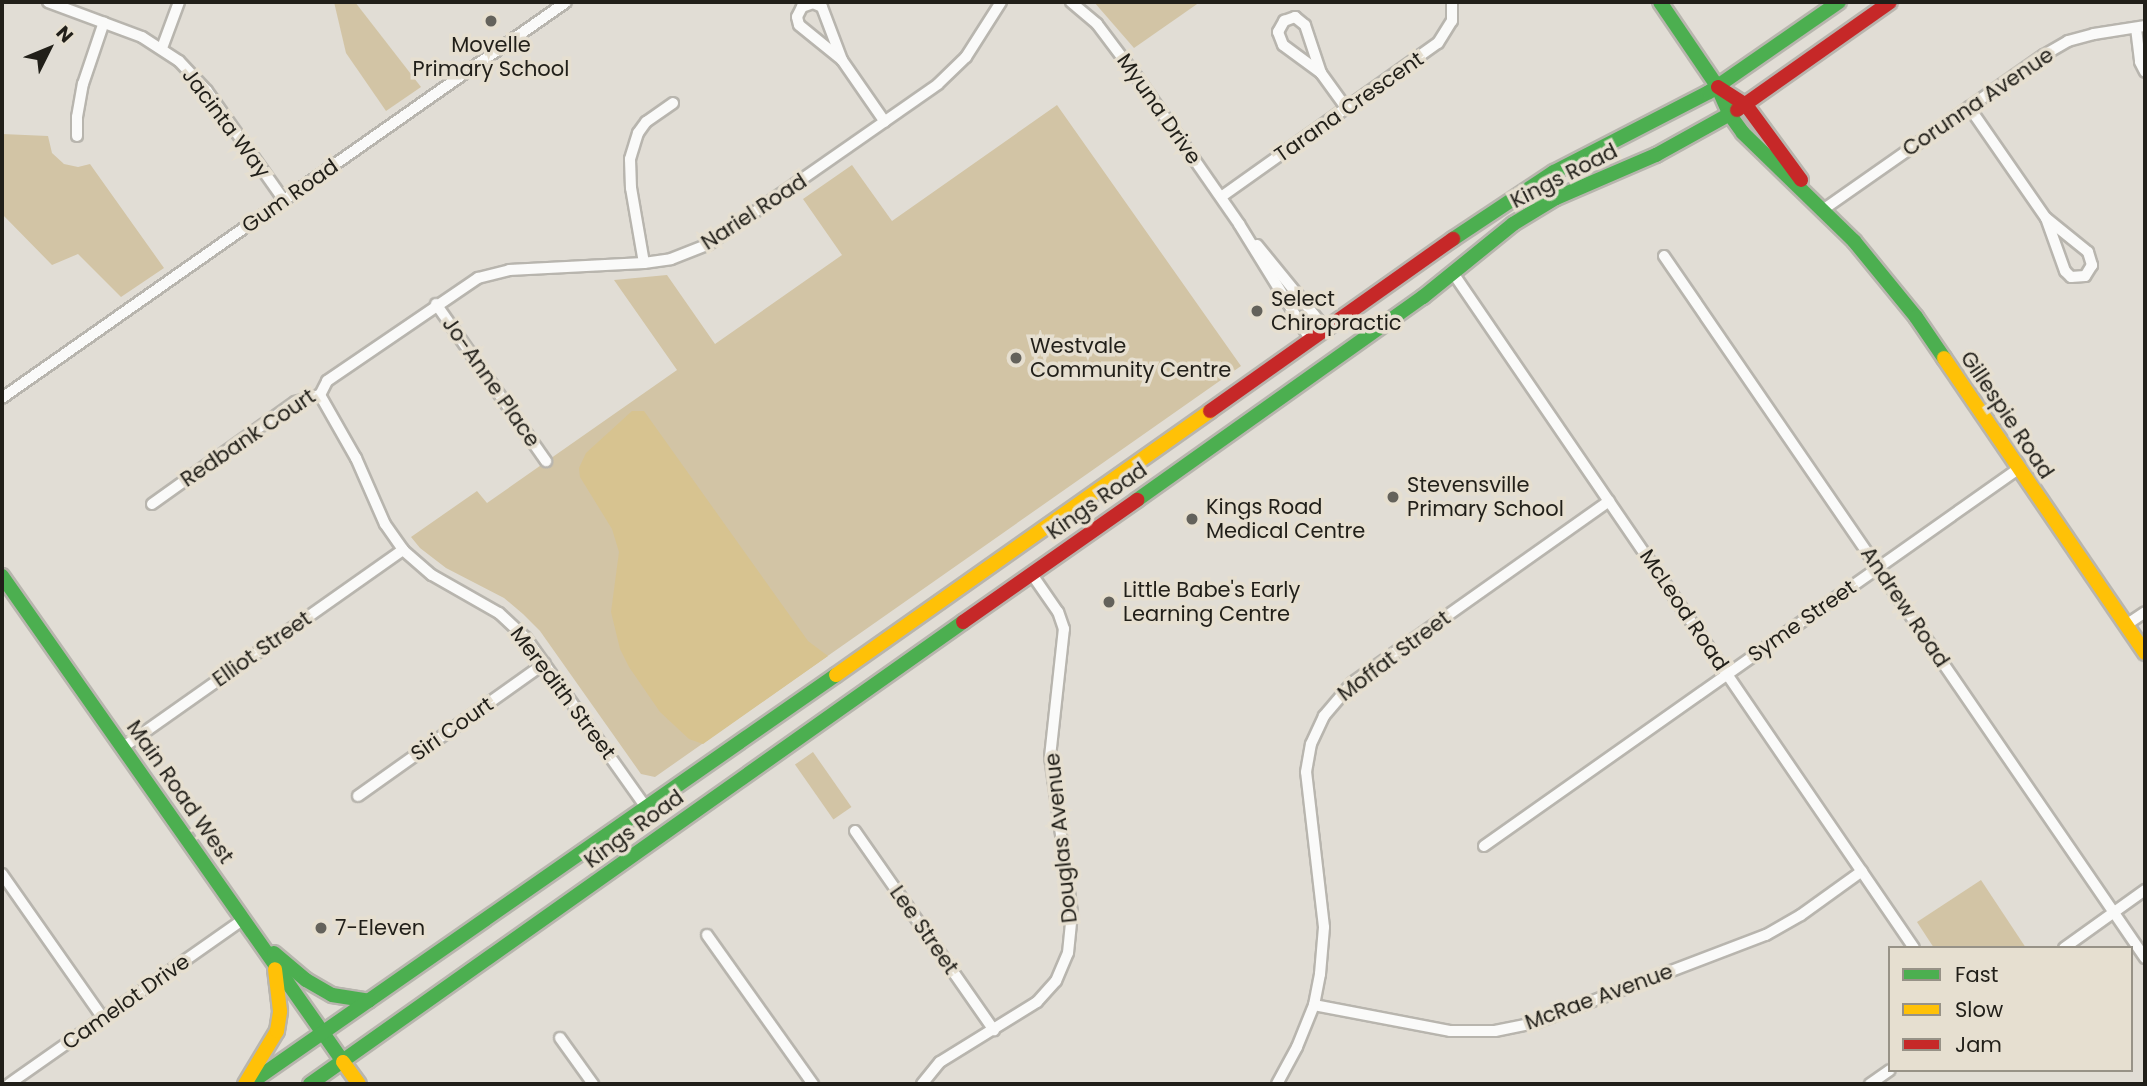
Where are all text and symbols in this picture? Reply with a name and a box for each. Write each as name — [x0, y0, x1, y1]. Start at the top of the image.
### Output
marker: Movelle Primary School — [483, 13, 499, 29]
north arrow — [14, 14, 84, 84]
text: N — [50, 20, 79, 49]
place label: Movelle Primary School — [413, 32, 569, 82]
street label: Corunna Avenue — [1898, 42, 2058, 162]
street label: Tarana Crescent — [1270, 46, 1428, 168]
street label: Myuna Drive — [1112, 49, 1206, 169]
street label: Jacinta Way — [177, 63, 275, 183]
street label: Kings Road — [1506, 138, 1622, 214]
street label: Gum Road — [237, 154, 343, 238]
street label: Nariel Road — [697, 169, 811, 255]
place label: Select Chiropractic — [1271, 286, 1402, 336]
marker: Select Chiropractic — [1249, 303, 1265, 319]
street label: Jo-Anne Place — [437, 312, 545, 452]
place label: Westvale Community Centre — [1030, 333, 1231, 383]
street label: Gillespie Road — [1955, 346, 2059, 484]
marker: Westvale Community Centre — [1008, 350, 1024, 366]
street label: Redbank Court — [176, 384, 320, 492]
street label: Kings Road — [1042, 457, 1152, 545]
place label: Stevensville Primary School — [1407, 472, 1564, 522]
marker: Stevensville Primary School — [1385, 489, 1401, 505]
place label: Kings Road Medical Centre — [1206, 494, 1365, 544]
marker: Kings Road Medical Centre — [1184, 511, 1200, 527]
street label: Andrew Road — [1855, 542, 1955, 672]
street label: McLeod Road — [1634, 545, 1734, 675]
street label: Syme Street — [1743, 575, 1861, 667]
place label: Little Babe's Early Learning Centre — [1123, 577, 1300, 627]
marker: Little Babe's Early Learning Centre — [1101, 594, 1117, 610]
street label: Elliot Street — [208, 606, 316, 692]
street label: Moffat Street — [1333, 606, 1455, 706]
street label: Meredith Street — [505, 622, 621, 764]
street label: Siri Court — [406, 692, 498, 766]
street label: Main Road West — [121, 716, 239, 868]
street label: Douglas Avenue — [1040, 752, 1082, 924]
street label: Kings Road — [579, 785, 689, 873]
street label: Lee Street — [884, 881, 964, 979]
place label: 7-Eleven — [335, 915, 425, 941]
marker: 7-Eleven — [313, 920, 329, 936]
legend — [1888, 946, 2133, 1072]
street label: Camelot Drive — [58, 949, 194, 1055]
street label: McRae Avenue — [1522, 959, 1676, 1035]
text: Fast — [1955, 960, 1998, 989]
text: Slow — [1955, 995, 2003, 1024]
text: Jam — [1955, 1030, 2002, 1059]

